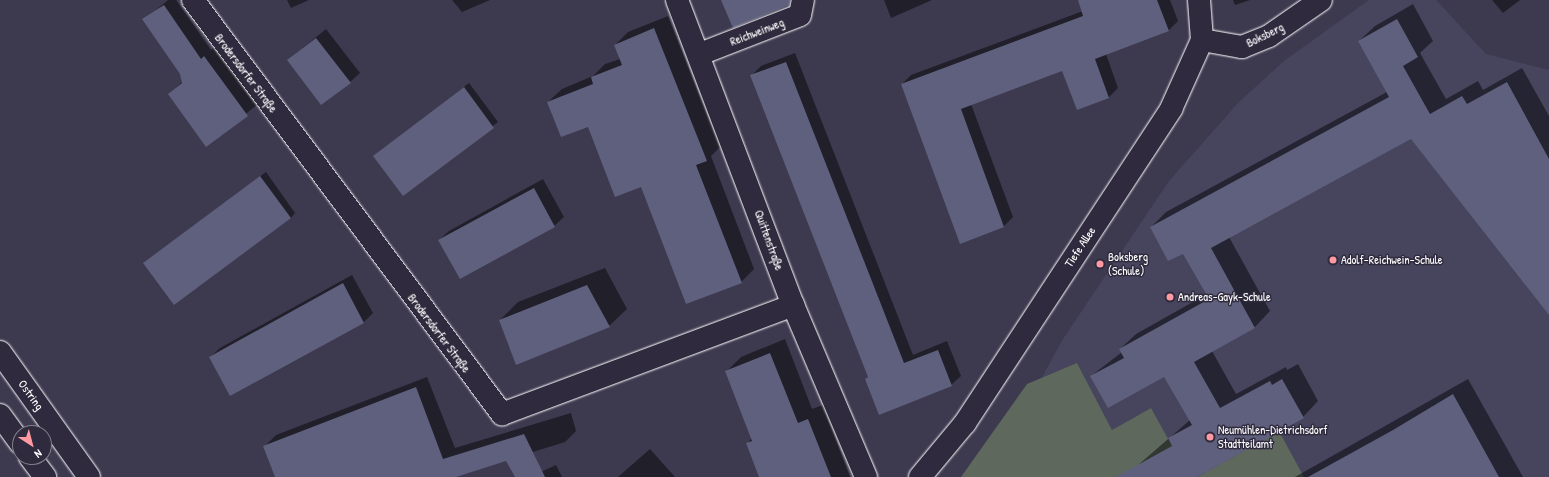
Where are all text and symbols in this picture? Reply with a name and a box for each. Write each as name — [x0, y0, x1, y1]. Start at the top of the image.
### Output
street label: Reichweinweg — [728, 15, 786, 49]
street label: Boksberg — [1244, 20, 1286, 50]
street label: Brodersdorfer Straße — [212, 31, 280, 115]
street label: Quittenstraße — [751, 208, 787, 272]
street label: Tiefe Allee — [1062, 224, 1098, 270]
place label: Boksberg (Schule) — [1108, 250, 1148, 278]
place label: Adolf-Reichwein-Schule — [1341, 253, 1443, 267]
marker: Adolf-Reichwein-Schule — [1328, 255, 1338, 265]
marker: Boksberg (Schule) — [1095, 259, 1105, 269]
place label: Andreas-Gayk-Schule — [1178, 290, 1271, 304]
street label: Brodersdorfer Straße — [405, 291, 473, 375]
marker: Andreas-Gayk-Schule — [1165, 292, 1175, 302]
street label: Ostring — [15, 377, 47, 413]
place label: Neumühlen-Dietrichsdorf Stadtteilamt — [1218, 423, 1328, 451]
north arrow — [12, 425, 52, 465]
marker: Neumühlen-Dietrichsdorf Stadtteilamt — [1205, 432, 1215, 442]
text: N — [32, 447, 45, 461]

